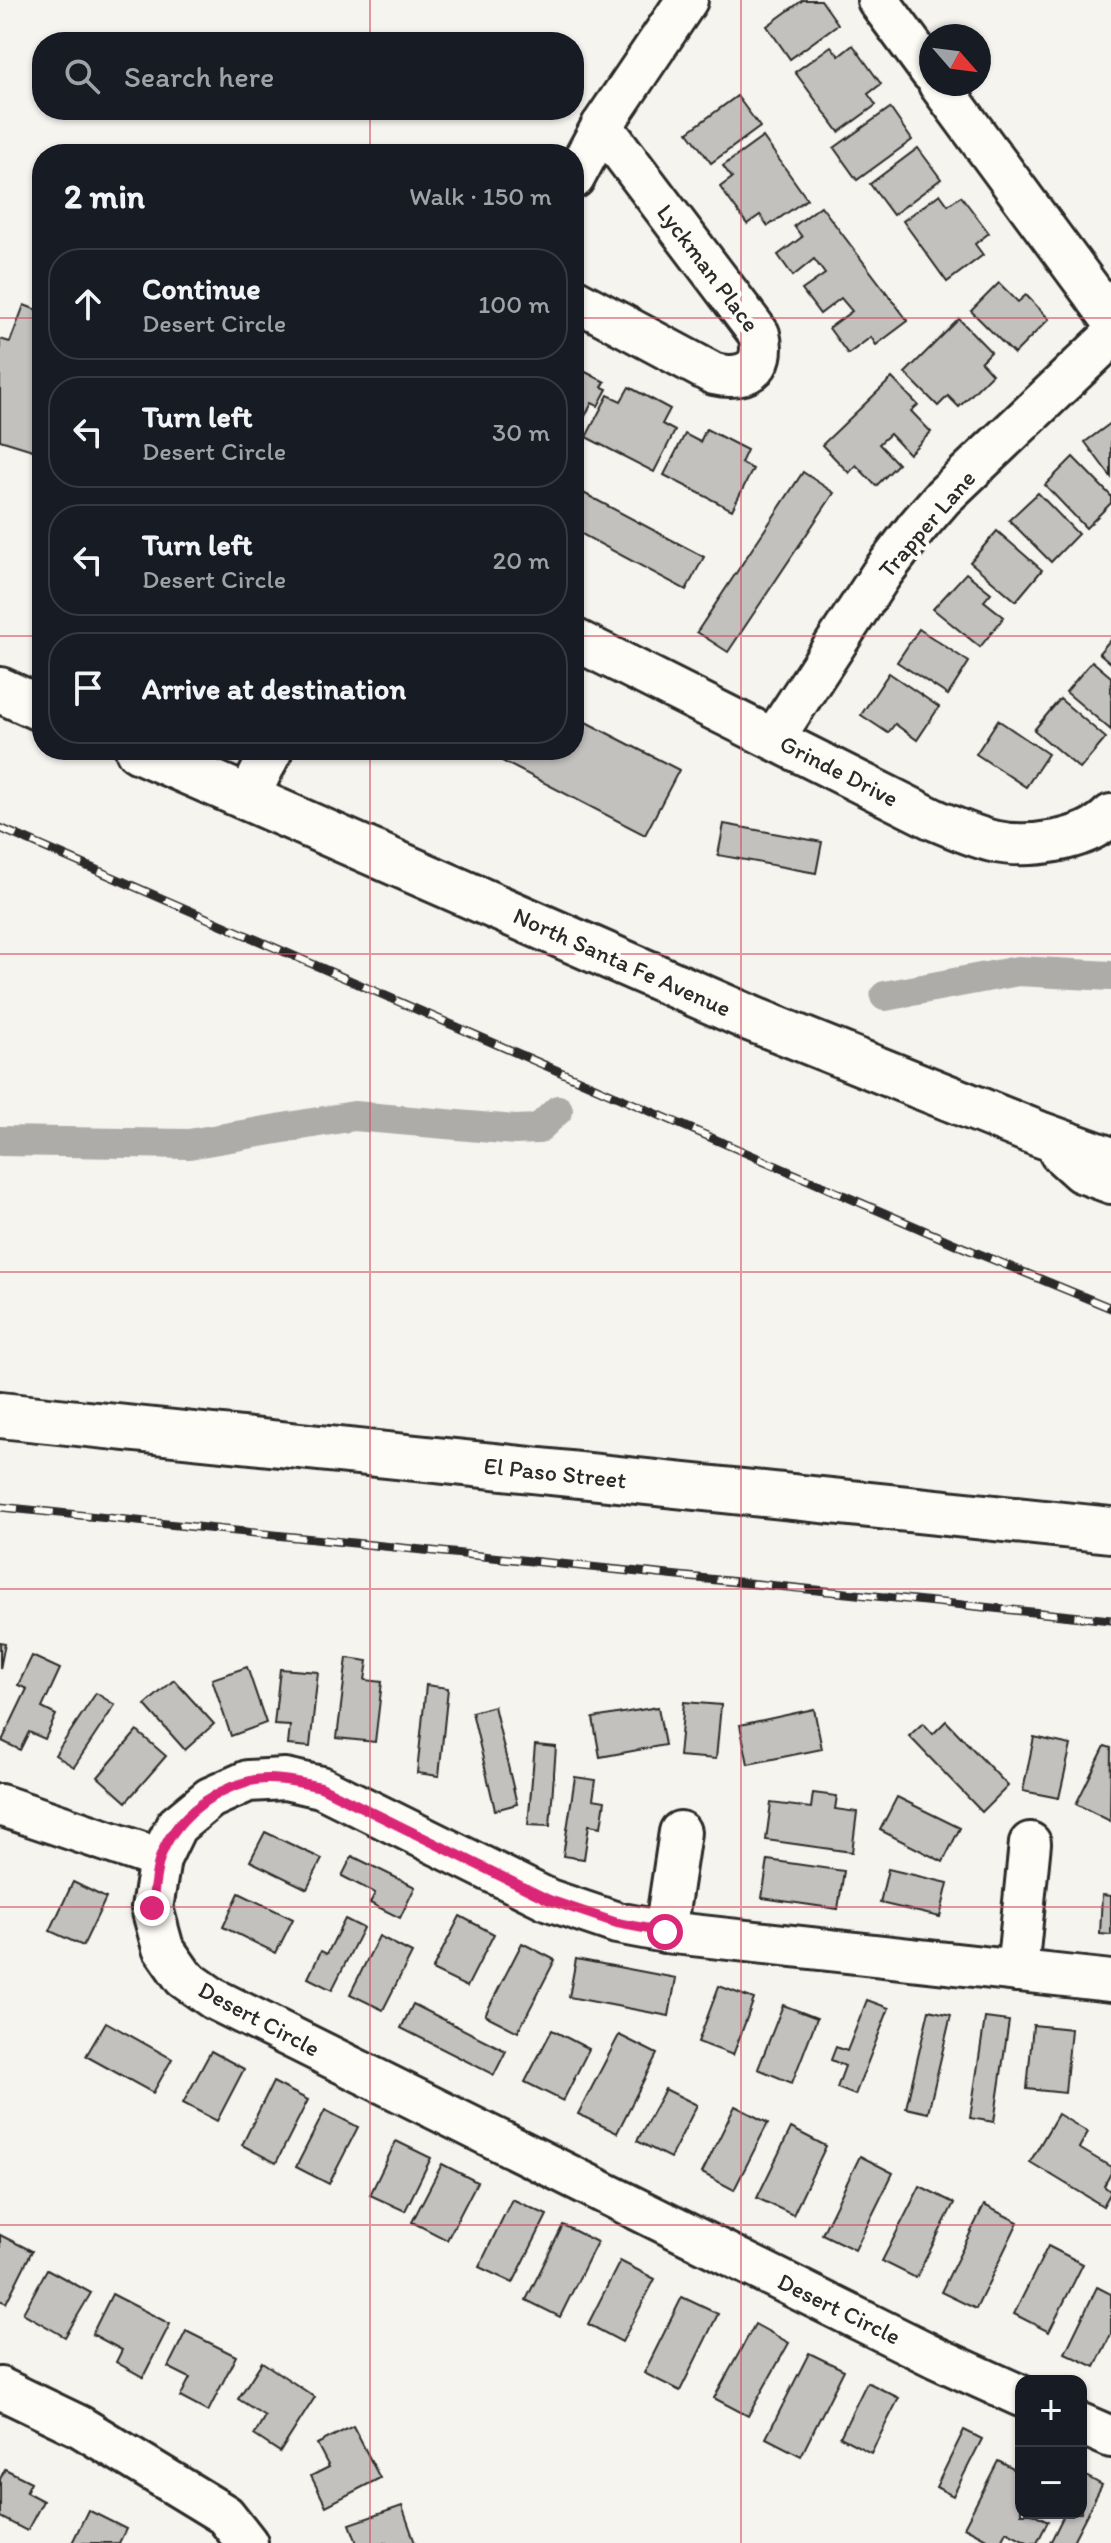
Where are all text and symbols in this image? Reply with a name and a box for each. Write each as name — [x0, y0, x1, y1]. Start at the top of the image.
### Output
north arrow — [919, 24, 991, 96]
search box — [32, 32, 584, 120]
icon: search — [60, 54, 104, 98]
text: Search here — [124, 58, 274, 95]
text: 2 min — [64, 176, 145, 217]
text: Walk · 150 m — [409, 180, 552, 212]
street label: Lyckman Place — [651, 198, 766, 337]
text: Continue — [142, 270, 261, 307]
icon: ahead — [66, 282, 110, 326]
text: 100 m — [478, 288, 550, 320]
text: Desert Circle — [142, 307, 286, 339]
text: Turn left — [142, 398, 253, 435]
icon: left — [66, 410, 110, 454]
text: 30 m — [492, 416, 550, 448]
text: Desert Circle — [142, 435, 286, 467]
street label: Trapper Lane — [872, 464, 981, 584]
text: Turn left — [142, 526, 253, 563]
icon: left — [66, 538, 110, 582]
text: 20 m — [493, 544, 550, 576]
text: Desert Circle — [142, 563, 286, 595]
icon: arrive — [66, 666, 110, 710]
text: Arrive at destination — [142, 670, 406, 707]
street label: Grinde Drive — [775, 728, 903, 813]
street label: North Santa Fe Avenue — [509, 901, 735, 1023]
street label: El Paso Street — [482, 1451, 628, 1494]
route end — [134, 1890, 170, 1926]
route start — [647, 1914, 683, 1950]
street label: Desert Circle — [194, 1975, 325, 2063]
street label: Desert Circle — [773, 2266, 905, 2351]
map controls — [1015, 2375, 1087, 2519]
button: + — [1015, 2375, 1087, 2447]
button: − — [1015, 2447, 1087, 2519]

